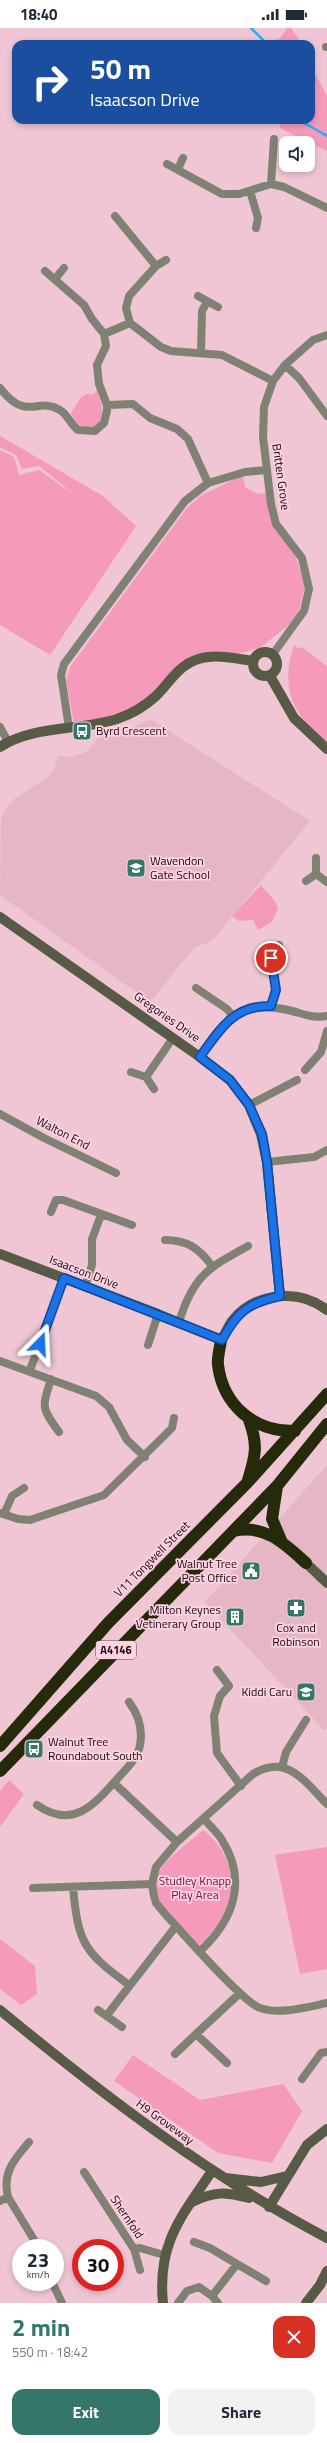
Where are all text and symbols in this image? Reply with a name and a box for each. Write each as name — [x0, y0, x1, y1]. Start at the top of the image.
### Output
text: 18:40 — [20, 3, 57, 26]
text: 50 m — [90, 47, 151, 90]
icon: right — [24, 56, 76, 108]
text: Isaacson Drive — [90, 86, 200, 113]
map controls — [279, 136, 315, 172]
button: sound — [279, 136, 315, 172]
street label: Britten Grove — [267, 442, 296, 511]
bus stop icon: Byrd Crescent — [71, 720, 93, 742]
place label: Byrd Crescent — [96, 721, 167, 740]
place label: Wavendon Gate School — [150, 851, 210, 884]
school or university icon: Wavendon Gate School — [125, 857, 147, 879]
pin — [254, 941, 288, 975]
icon: arrive — [260, 947, 282, 969]
street label: Gregories Drive — [130, 987, 204, 1047]
street label: Walton End — [33, 1111, 94, 1154]
street label: Isaacson Drive — [47, 1250, 122, 1293]
position arrow — [19, 1323, 61, 1365]
street label: V11 Tongwell Street — [109, 1515, 195, 1601]
place label: Walnut Tree Post Office — [177, 1554, 237, 1587]
public building icon: Walnut Tree Post Office — [240, 1560, 262, 1582]
pharmacy icon: Cox and Robinson — [285, 1597, 307, 1619]
place label: Milton Keynes Vetinerary Group — [136, 1600, 221, 1633]
building icon: Milton Keynes Vetinerary Group — [224, 1606, 246, 1628]
place label: Cox and Robinson — [272, 1618, 320, 1651]
road number: A4146 — [96, 1641, 136, 1659]
school or university icon: Kiddi Caru — [295, 1681, 317, 1703]
place label: Kiddi Caru — [242, 1682, 292, 1701]
place label: Walnut Tree Roundabout South — [48, 1732, 143, 1765]
bus stop icon: Walnut Tree Roundabout South — [23, 1738, 45, 1760]
park label: Studley Knapp Play Area — [159, 1871, 231, 1904]
street label: H9 Groveway — [132, 2094, 198, 2149]
street label: Shernfold — [106, 2191, 149, 2242]
speed limit sign: 30 — [72, 2239, 124, 2291]
text: 23 — [27, 2244, 49, 2275]
text: km/h — [27, 2267, 49, 2282]
text: 2 min — [12, 2309, 70, 2345]
button: close — [273, 2316, 315, 2358]
text: 550 m · 18:42 — [12, 2342, 88, 2362]
button: Exit — [12, 2389, 160, 2435]
button: Share — [168, 2389, 315, 2435]

